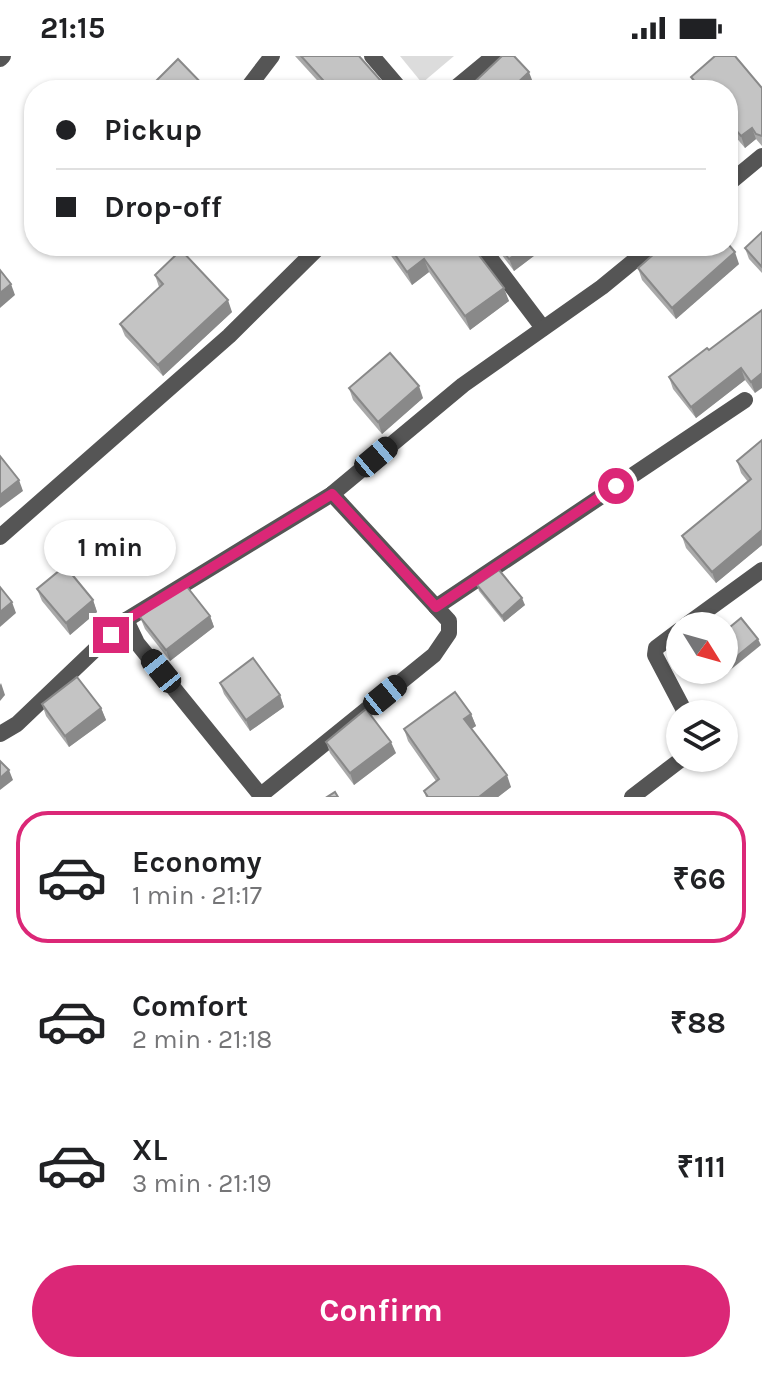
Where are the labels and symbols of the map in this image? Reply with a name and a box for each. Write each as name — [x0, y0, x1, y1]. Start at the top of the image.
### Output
car — [350, 432, 402, 482]
route start — [598, 468, 634, 504]
callout: 1 min — [45, 519, 177, 575]
north arrow — [666, 612, 738, 684]
route end — [93, 617, 129, 653]
car — [137, 645, 185, 697]
car — [359, 671, 411, 719]

